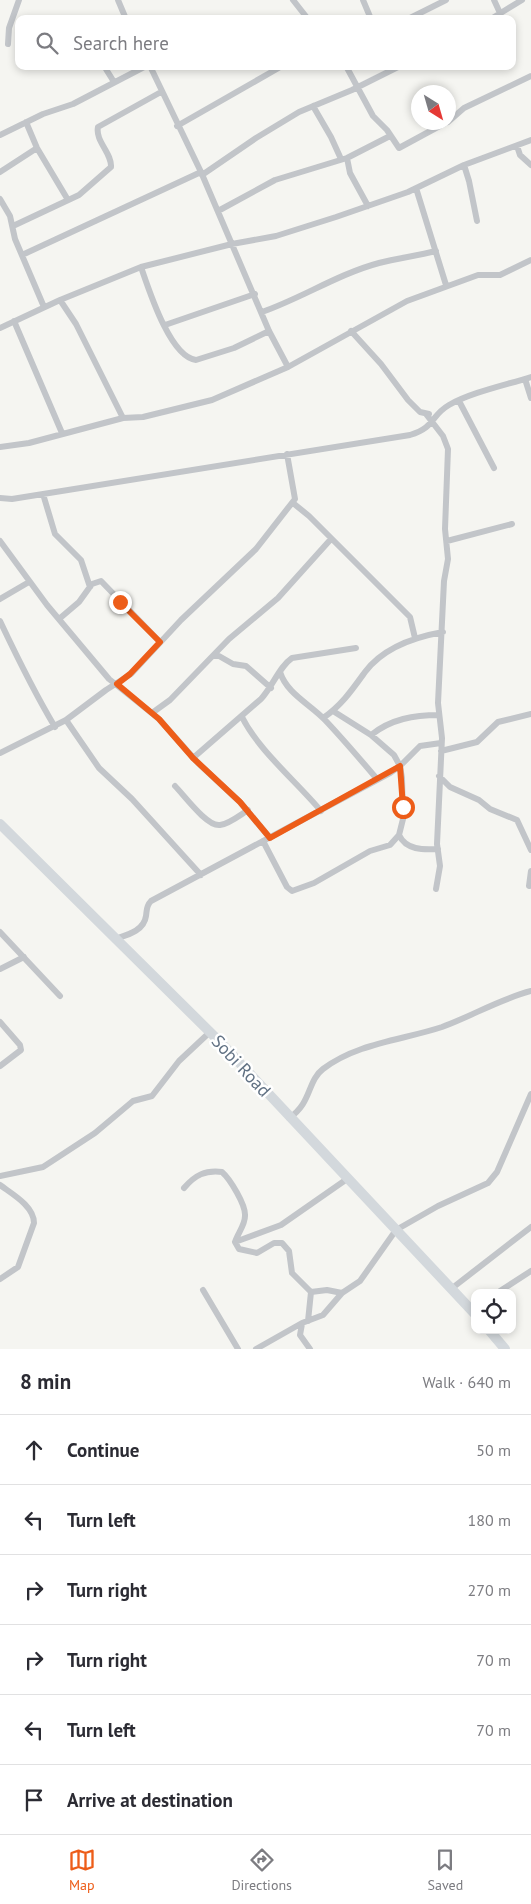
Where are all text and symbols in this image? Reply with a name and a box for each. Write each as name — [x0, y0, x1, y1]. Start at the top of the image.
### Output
search box — [15, 15, 516, 70]
icon: search — [33, 29, 61, 57]
text: Search here — [73, 31, 169, 55]
north arrow — [411, 85, 456, 130]
route end — [109, 591, 132, 614]
route start — [392, 796, 415, 819]
street label: Sobi Road — [207, 1030, 276, 1102]
map controls — [471, 1289, 516, 1334]
button: locate — [471, 1289, 516, 1334]
text: 8 min — [20, 1368, 71, 1395]
text: Walk · 640 m — [422, 1372, 511, 1392]
icon: ahead — [20, 1436, 48, 1464]
text: Continue — [67, 1438, 139, 1462]
text: 50 m — [476, 1440, 511, 1460]
icon: left — [20, 1506, 48, 1534]
text: Turn left — [67, 1508, 136, 1532]
text: 180 m — [468, 1510, 511, 1530]
icon: right — [20, 1576, 48, 1604]
text: Turn right — [67, 1578, 147, 1602]
text: 270 m — [468, 1580, 511, 1600]
icon: right — [20, 1646, 48, 1674]
text: Turn right — [67, 1648, 147, 1672]
text: 70 m — [476, 1650, 511, 1670]
icon: left — [20, 1716, 48, 1744]
text: Turn left — [67, 1718, 136, 1742]
text: 70 m — [476, 1720, 511, 1740]
icon: arrive — [20, 1786, 48, 1814]
text: Arrive at destination — [67, 1788, 233, 1812]
tab: Map — [68, 1846, 96, 1894]
tab: Directions — [231, 1846, 292, 1894]
tab: Saved — [428, 1846, 463, 1894]

